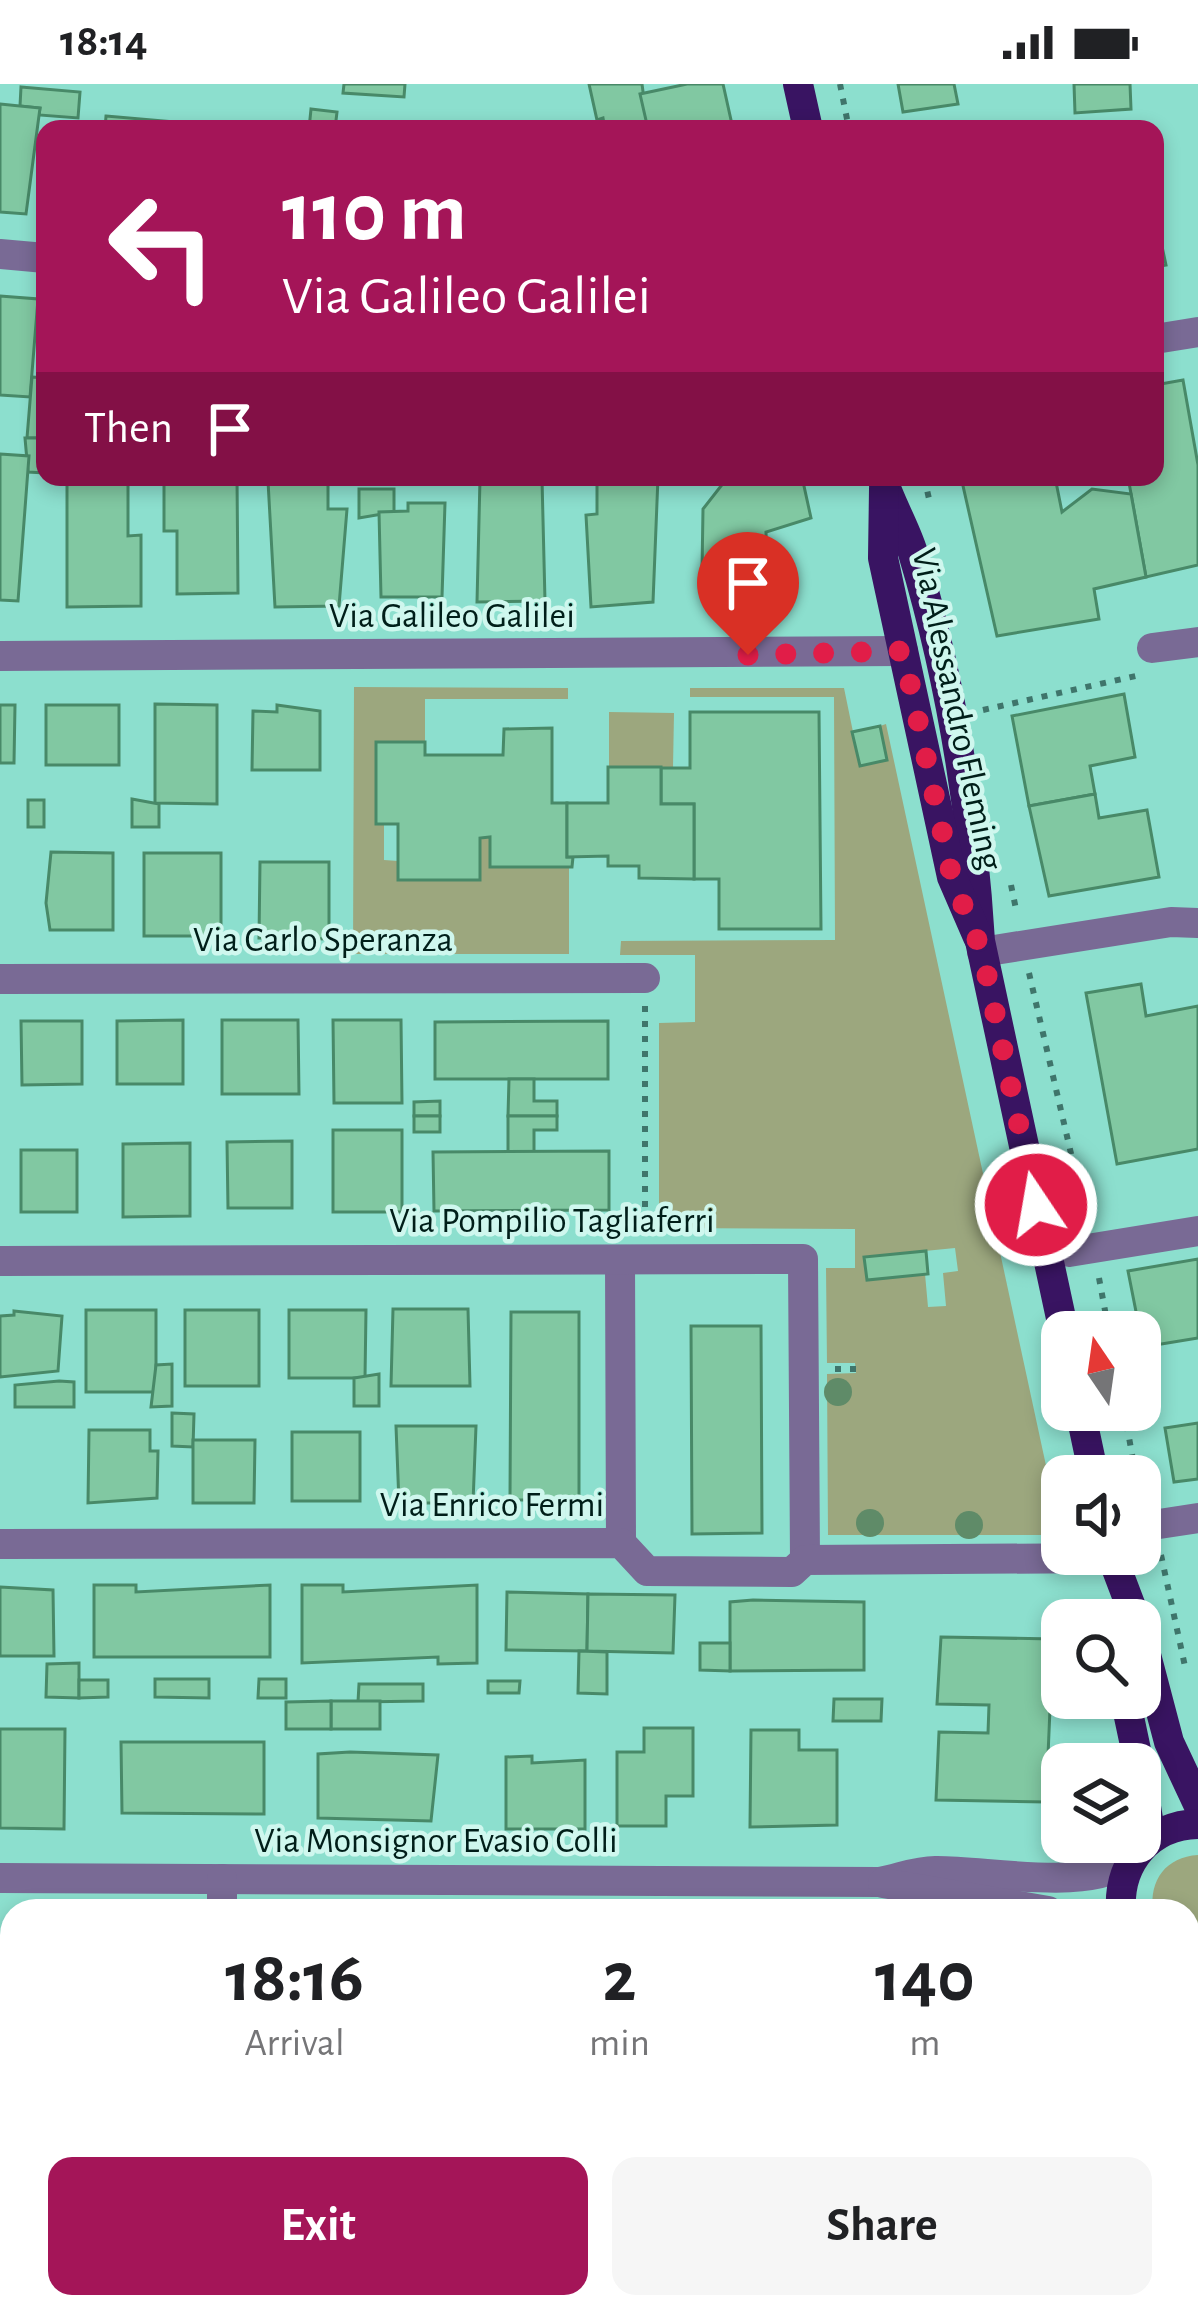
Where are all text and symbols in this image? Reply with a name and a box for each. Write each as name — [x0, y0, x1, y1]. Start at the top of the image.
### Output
text: 18:14 — [60, 19, 148, 64]
icon: left — [84, 168, 240, 324]
text: 110 m — [282, 172, 467, 256]
text: Via Galileo Galilei — [282, 270, 651, 324]
icon: arrive — [197, 396, 263, 462]
text: Then — [84, 406, 173, 451]
pin — [697, 532, 799, 655]
street label: Via Alessandro Fleming — [905, 545, 1009, 874]
icon: arrive — [715, 550, 781, 616]
street label: Via Galileo Galilei — [329, 598, 575, 634]
street label: Via Carlo Speranza — [193, 922, 453, 958]
position arrow — [973, 1142, 1099, 1268]
street label: Via Pompilio Tagliaferri — [389, 1203, 715, 1239]
north arrow — [1041, 1311, 1161, 1431]
map controls — [1041, 1311, 1161, 1863]
button: sound — [1041, 1455, 1161, 1575]
street label: Via Enrico Fermi — [380, 1487, 604, 1523]
button: search — [1041, 1599, 1161, 1719]
button: layers — [1041, 1743, 1161, 1863]
street label: Via Monsignor Evasio Colli — [254, 1823, 618, 1859]
text: 18:16 — [225, 1942, 364, 2014]
text: 2 — [603, 1942, 636, 2014]
text: 140 — [875, 1942, 975, 2014]
text: Arrival — [244, 2024, 345, 2063]
text: min — [589, 2024, 650, 2063]
text: m — [909, 2024, 941, 2063]
button: Exit — [48, 2157, 588, 2295]
button: Share — [612, 2157, 1152, 2295]

